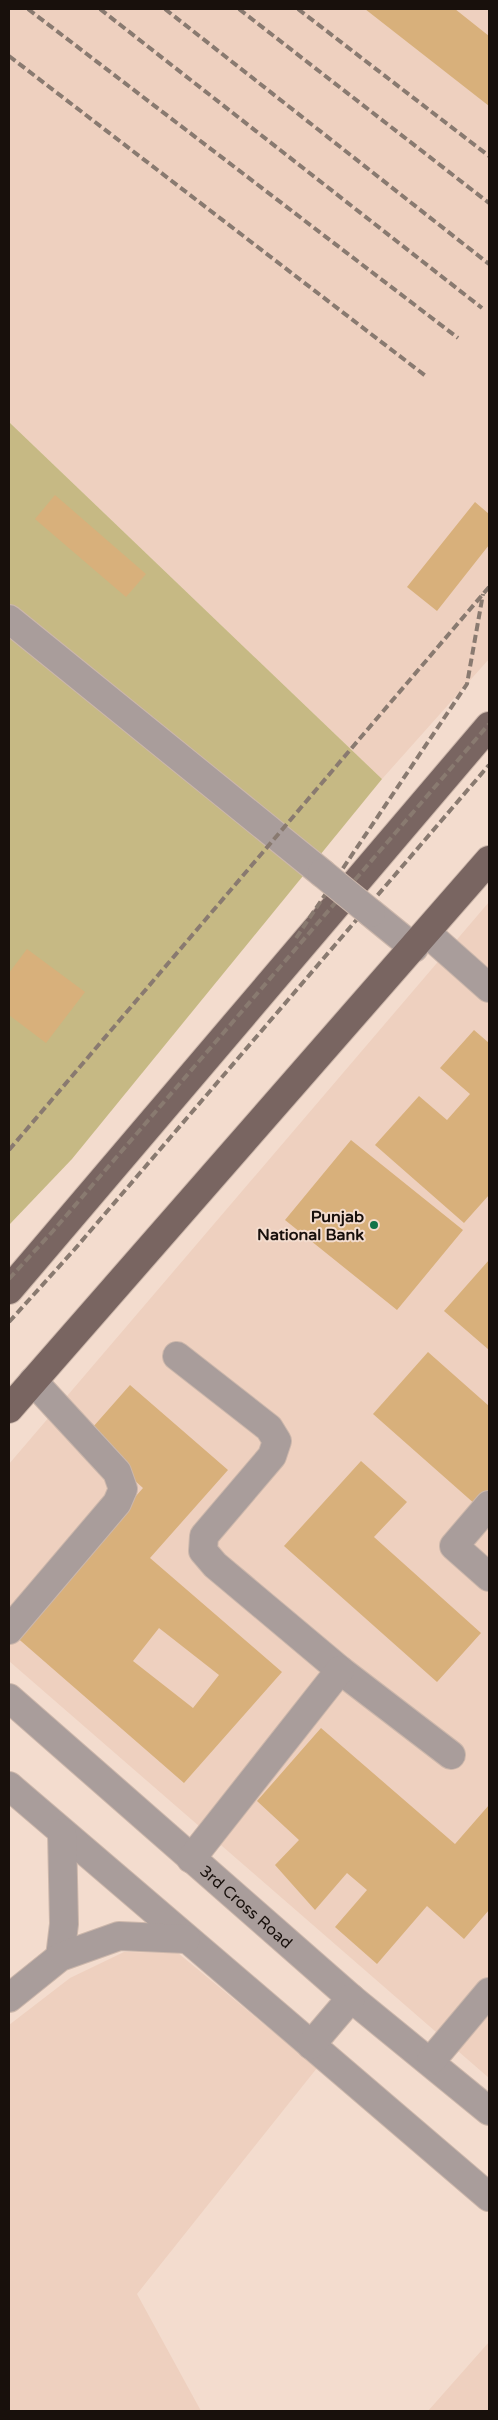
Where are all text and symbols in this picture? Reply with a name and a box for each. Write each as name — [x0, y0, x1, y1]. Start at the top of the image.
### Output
place label: Punjab National Bank — [257, 1207, 364, 1245]
marker: Punjab National Bank — [368, 1219, 380, 1231]
street label: 3rd Cross Road — [195, 1861, 296, 1953]

